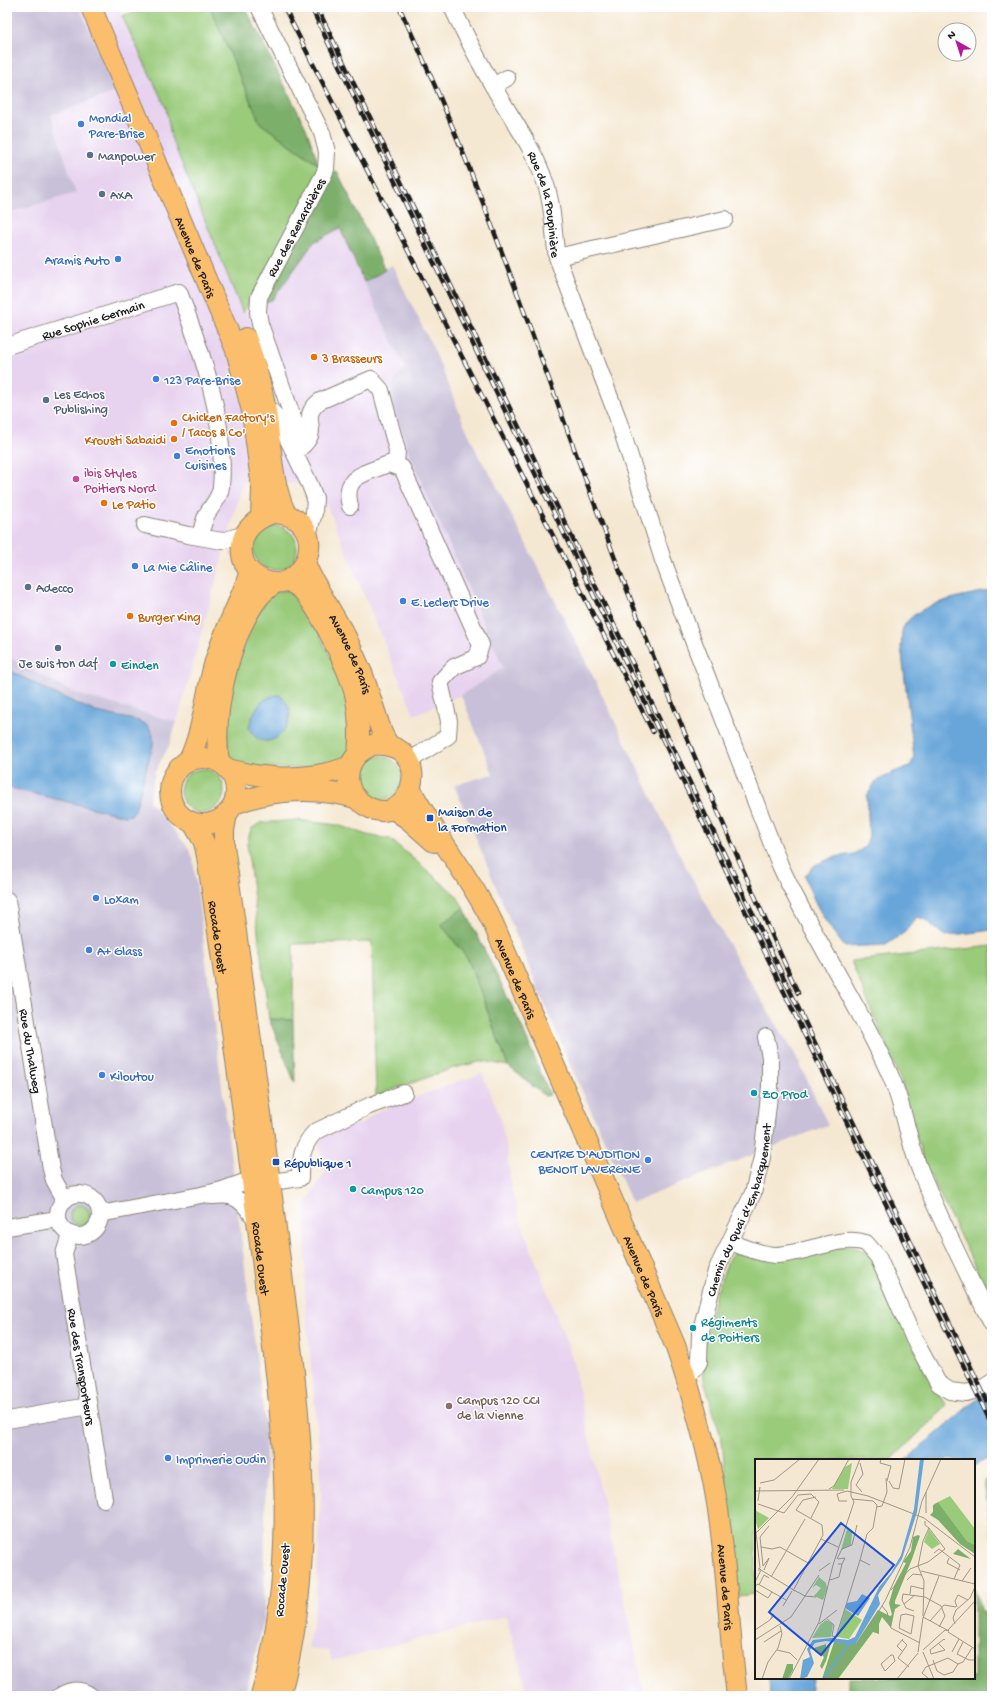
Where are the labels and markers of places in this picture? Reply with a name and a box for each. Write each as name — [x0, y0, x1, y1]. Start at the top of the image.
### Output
place label: Mondial Pare-Brise — [88, 112, 145, 142]
marker: Mondial Pare-Brise — [76, 119, 86, 129]
marker: Manpower — [85, 150, 95, 160]
place label: Manpower — [98, 150, 156, 165]
marker: AXA — [97, 189, 107, 199]
place label: AXA — [110, 189, 134, 204]
place label: Aramis Auto — [45, 254, 110, 269]
marker: Aramis Auto — [113, 254, 123, 264]
marker: 3 Brasseurs — [309, 352, 319, 362]
place label: 3 Brasseurs — [321, 352, 383, 367]
marker: 123 Pare-Brise — [151, 374, 161, 384]
place label: 123 Pare-Brise — [163, 374, 241, 389]
place label: Les Echos Publishing — [53, 388, 108, 418]
marker: Les Echos Publishing — [41, 395, 51, 405]
place label: Chicken Factory's / Tacos & Co' — [182, 411, 276, 441]
marker: Chicken Factory's / Tacos & Co' — [169, 418, 179, 428]
place label: Krousti Sabaidi — [85, 434, 166, 449]
marker: Krousti Sabaidi — [169, 434, 179, 444]
place label: Emotions Cuisines — [185, 444, 236, 474]
marker: Emotions Cuisines — [172, 451, 182, 461]
place label: ibis Styles Poitiers Nord — [83, 467, 157, 497]
marker: ibis Styles Poitiers Nord — [71, 474, 81, 484]
marker: Le Patio — [99, 498, 109, 508]
place label: Le Patio — [112, 498, 156, 513]
place label: La Mie Câline — [143, 560, 213, 576]
marker: La Mie Câline — [130, 561, 140, 571]
marker: Adecco — [23, 582, 33, 592]
place label: Adecco — [36, 582, 74, 597]
marker: E.Leclerc Drive — [398, 596, 408, 606]
place label: E.Leclerc Drive — [411, 596, 489, 611]
marker: Burger King — [125, 611, 135, 621]
place label: Burger King — [137, 611, 201, 626]
marker: Je suis ton daf — [53, 643, 63, 653]
place label: Je suis ton daf — [19, 657, 98, 672]
marker: Einden — [108, 659, 118, 669]
place label: Einden — [121, 659, 159, 674]
place label: Maison de la Formation — [438, 806, 507, 836]
marker: Maison de la Formation — [425, 813, 435, 823]
marker: Loxam — [91, 893, 101, 903]
place label: Loxam — [104, 893, 139, 908]
marker: A+ Glass — [84, 945, 94, 955]
place label: A+ Glass — [97, 945, 143, 960]
marker: Kiloutou — [97, 1070, 107, 1080]
place label: Kiloutou — [110, 1070, 154, 1085]
marker: ZO Prod — [749, 1088, 759, 1098]
place label: ZO Prod — [762, 1088, 809, 1103]
place label: CENTRE D'AUDITION BENOIT LAVERGNE — [530, 1148, 641, 1178]
marker: CENTRE D'AUDITION BENOIT LAVERGNE — [643, 1155, 653, 1165]
marker: République 1 — [271, 1157, 281, 1167]
place label: République 1 — [284, 1157, 351, 1172]
marker: Campus 120 — [348, 1184, 358, 1194]
place label: Campus 120 — [361, 1184, 424, 1199]
place label: Régiments de Poitiers — [701, 1316, 761, 1346]
marker: Régiments de Poitiers — [688, 1323, 698, 1333]
place label: Campus 120 CCI de la Vienne — [457, 1394, 540, 1424]
marker: Campus 120 CCI de la Vienne — [444, 1401, 454, 1411]
marker: Imprimerie Oudin — [163, 1453, 173, 1463]
place label: Imprimerie Oudin — [176, 1453, 267, 1468]

